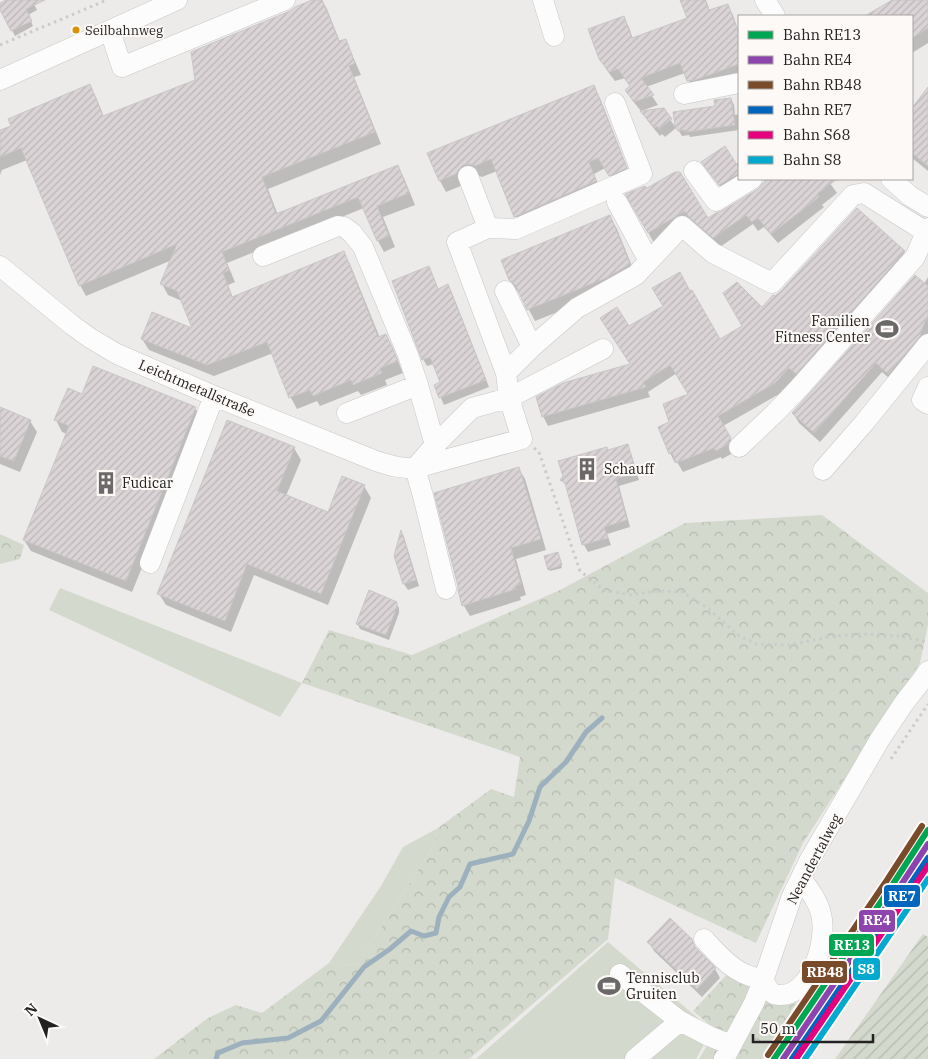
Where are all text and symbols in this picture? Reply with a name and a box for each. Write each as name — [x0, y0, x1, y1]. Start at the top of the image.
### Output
legend — [738, 15, 913, 180]
place label: Seilbahnweg — [85, 22, 163, 39]
marker: Seilbahnweg — [71, 25, 81, 35]
text: Bahn RE13 — [783, 25, 861, 44]
text: Bahn RE4 — [783, 50, 852, 69]
text: Bahn RB48 — [783, 75, 862, 94]
text: Bahn RE7 — [783, 100, 852, 119]
text: Bahn S68 — [783, 125, 851, 144]
text: Bahn S8 — [783, 150, 842, 169]
place label: Familien Fitness Center — [775, 312, 871, 346]
sports icon: Familien Fitness Center — [874, 316, 900, 342]
street label: Leichtmetallstraße — [136, 355, 258, 421]
building icon: Schauff — [574, 456, 600, 482]
place label: Schauff — [604, 460, 655, 478]
building icon: Fudicar — [93, 470, 119, 496]
place label: Fudicar — [122, 474, 174, 492]
street label: Neandertalweg — [783, 810, 846, 907]
line badge: RE7 — [883, 884, 921, 908]
text: RE7 — [888, 887, 916, 905]
line badge: RE4 — [858, 909, 896, 933]
text: RE4 — [863, 911, 891, 929]
line badge: RE13 — [828, 933, 875, 957]
text: RE13 — [834, 936, 870, 954]
line badge: S8 — [852, 957, 881, 981]
line badge: RB48 — [801, 960, 848, 984]
text: S8 — [857, 960, 875, 978]
text: RB48 — [807, 963, 843, 981]
place label: Tennisclub Gruiten — [626, 969, 700, 1003]
sports icon: Tennisclub Gruiten — [596, 973, 622, 999]
north arrow — [15, 994, 65, 1044]
text: N — [21, 999, 41, 1020]
scale bar — [753, 1012, 873, 1044]
text: 50 m — [760, 1019, 796, 1038]

